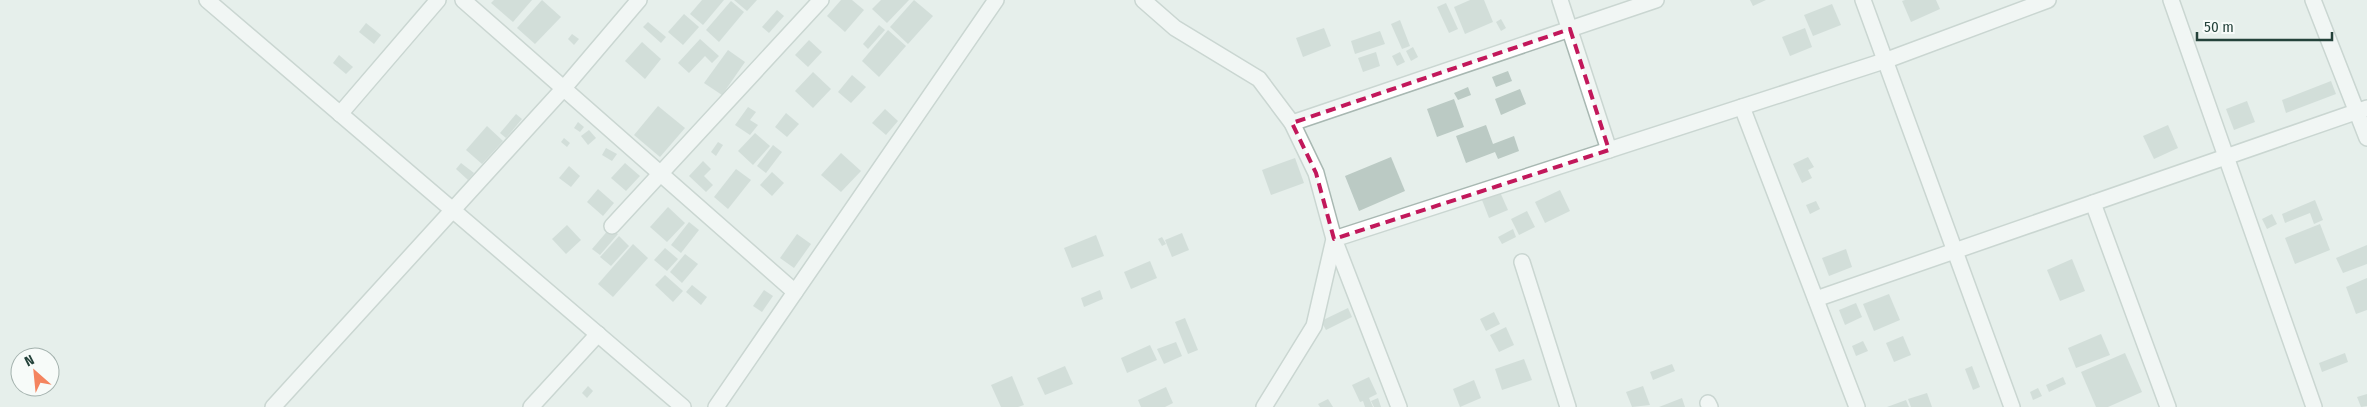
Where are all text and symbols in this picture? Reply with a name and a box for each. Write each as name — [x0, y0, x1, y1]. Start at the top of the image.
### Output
scale bar — [2197, 10, 2332, 42]
text: 50 m — [2204, 18, 2234, 36]
north arrow — [10, 347, 60, 397]
text: N — [22, 351, 37, 370]

